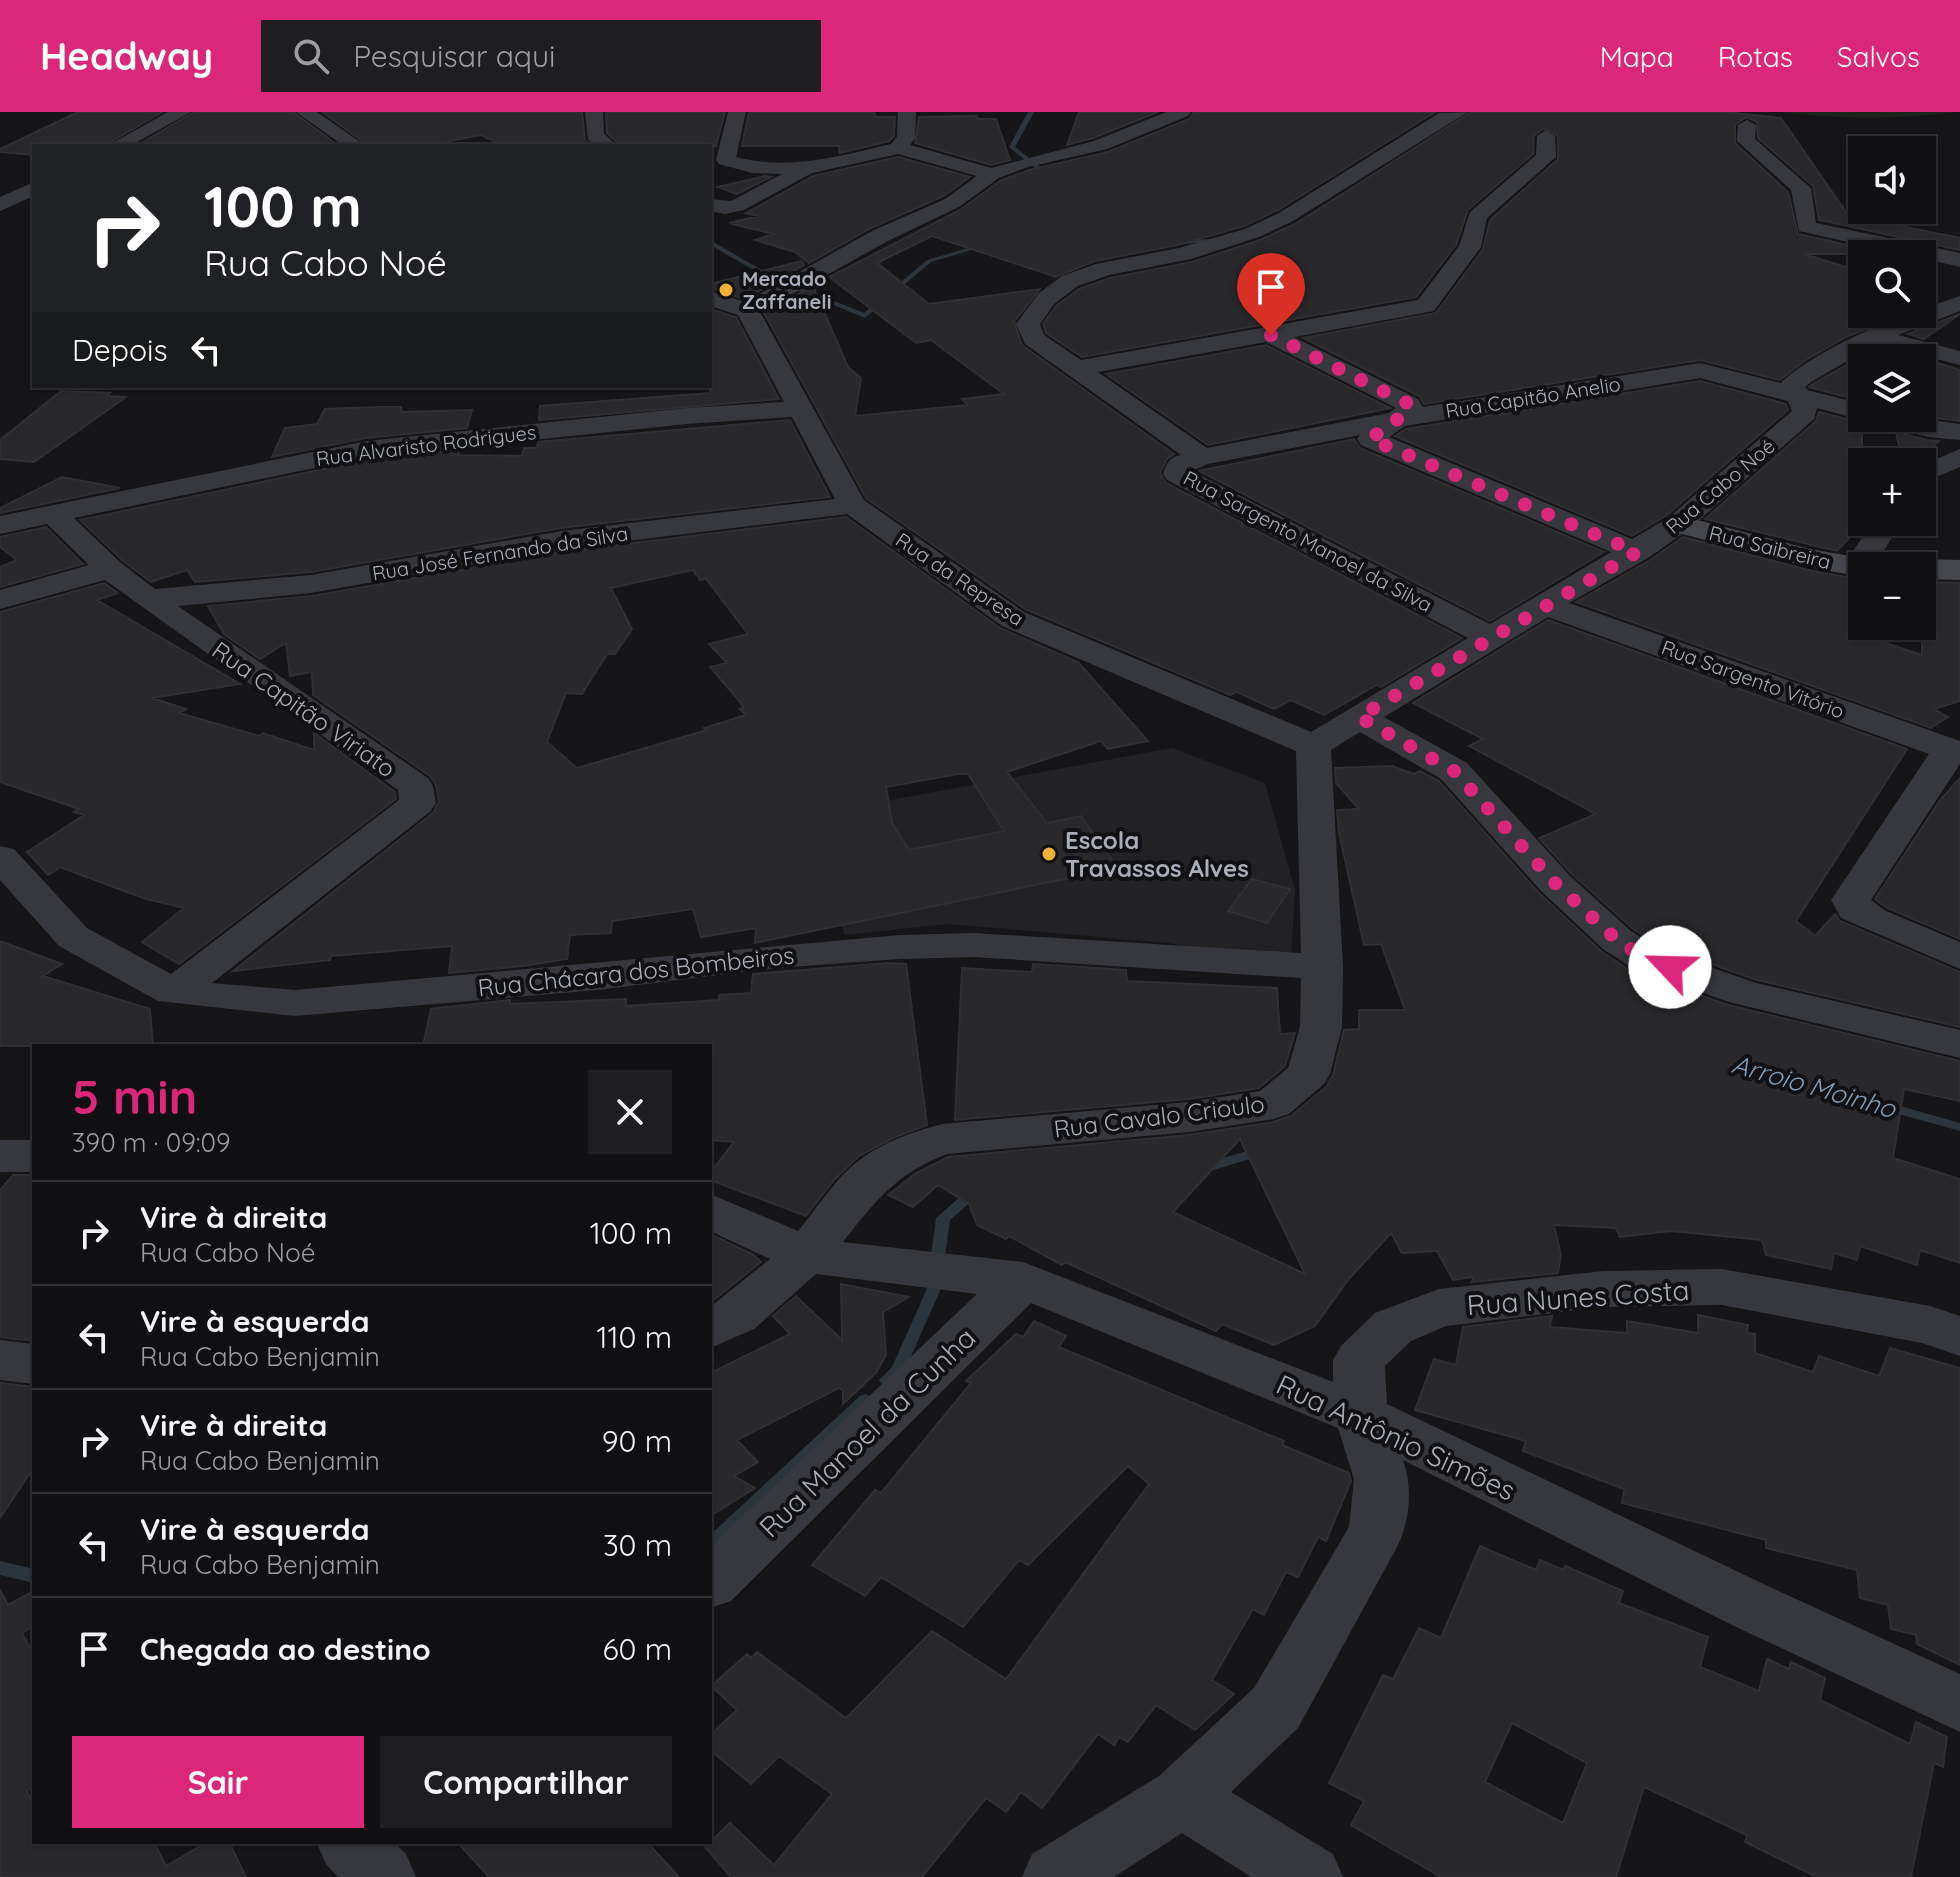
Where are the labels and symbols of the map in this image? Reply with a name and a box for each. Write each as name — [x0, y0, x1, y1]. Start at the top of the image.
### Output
pin — [1237, 253, 1305, 335]
place label: Mercado Zaffaneli — [742, 266, 831, 314]
marker: Mercado Zaffaneli — [717, 281, 735, 299]
street label: Rua Capitão Anelio — [1444, 371, 1622, 423]
street label: Rua Alvaristo Rodrigues — [315, 419, 537, 471]
street label: Rua Cabo Noé — [1660, 433, 1780, 539]
street label: Rua Sargento Manoel da Silva — [1180, 465, 1436, 617]
street label: Rua José Fernando da Silva — [370, 520, 630, 586]
street label: Rua Saibreira — [1707, 520, 1833, 574]
street label: Rua da Represa — [891, 527, 1029, 631]
street label: Rua Sargento Vitório — [1658, 634, 1848, 724]
street label: Rua Capitão Viriato — [207, 635, 401, 783]
place label: Escola Travassos Alves — [1065, 825, 1249, 883]
marker: Escola Travassos Alves — [1040, 845, 1058, 863]
position arrow — [1628, 925, 1712, 1009]
street label: Rua Chácara dos Bombeiros — [476, 939, 796, 1003]
water label: Arroio Moinho — [1728, 1047, 1901, 1125]
street label: Rua Cavalo Crioulo — [1052, 1088, 1266, 1144]
street label: Rua Nunes Costa — [1466, 1272, 1690, 1322]
street label: Rua Manoel da Cunha — [752, 1320, 982, 1544]
street label: Rua Antônio Simões — [1271, 1366, 1521, 1508]

